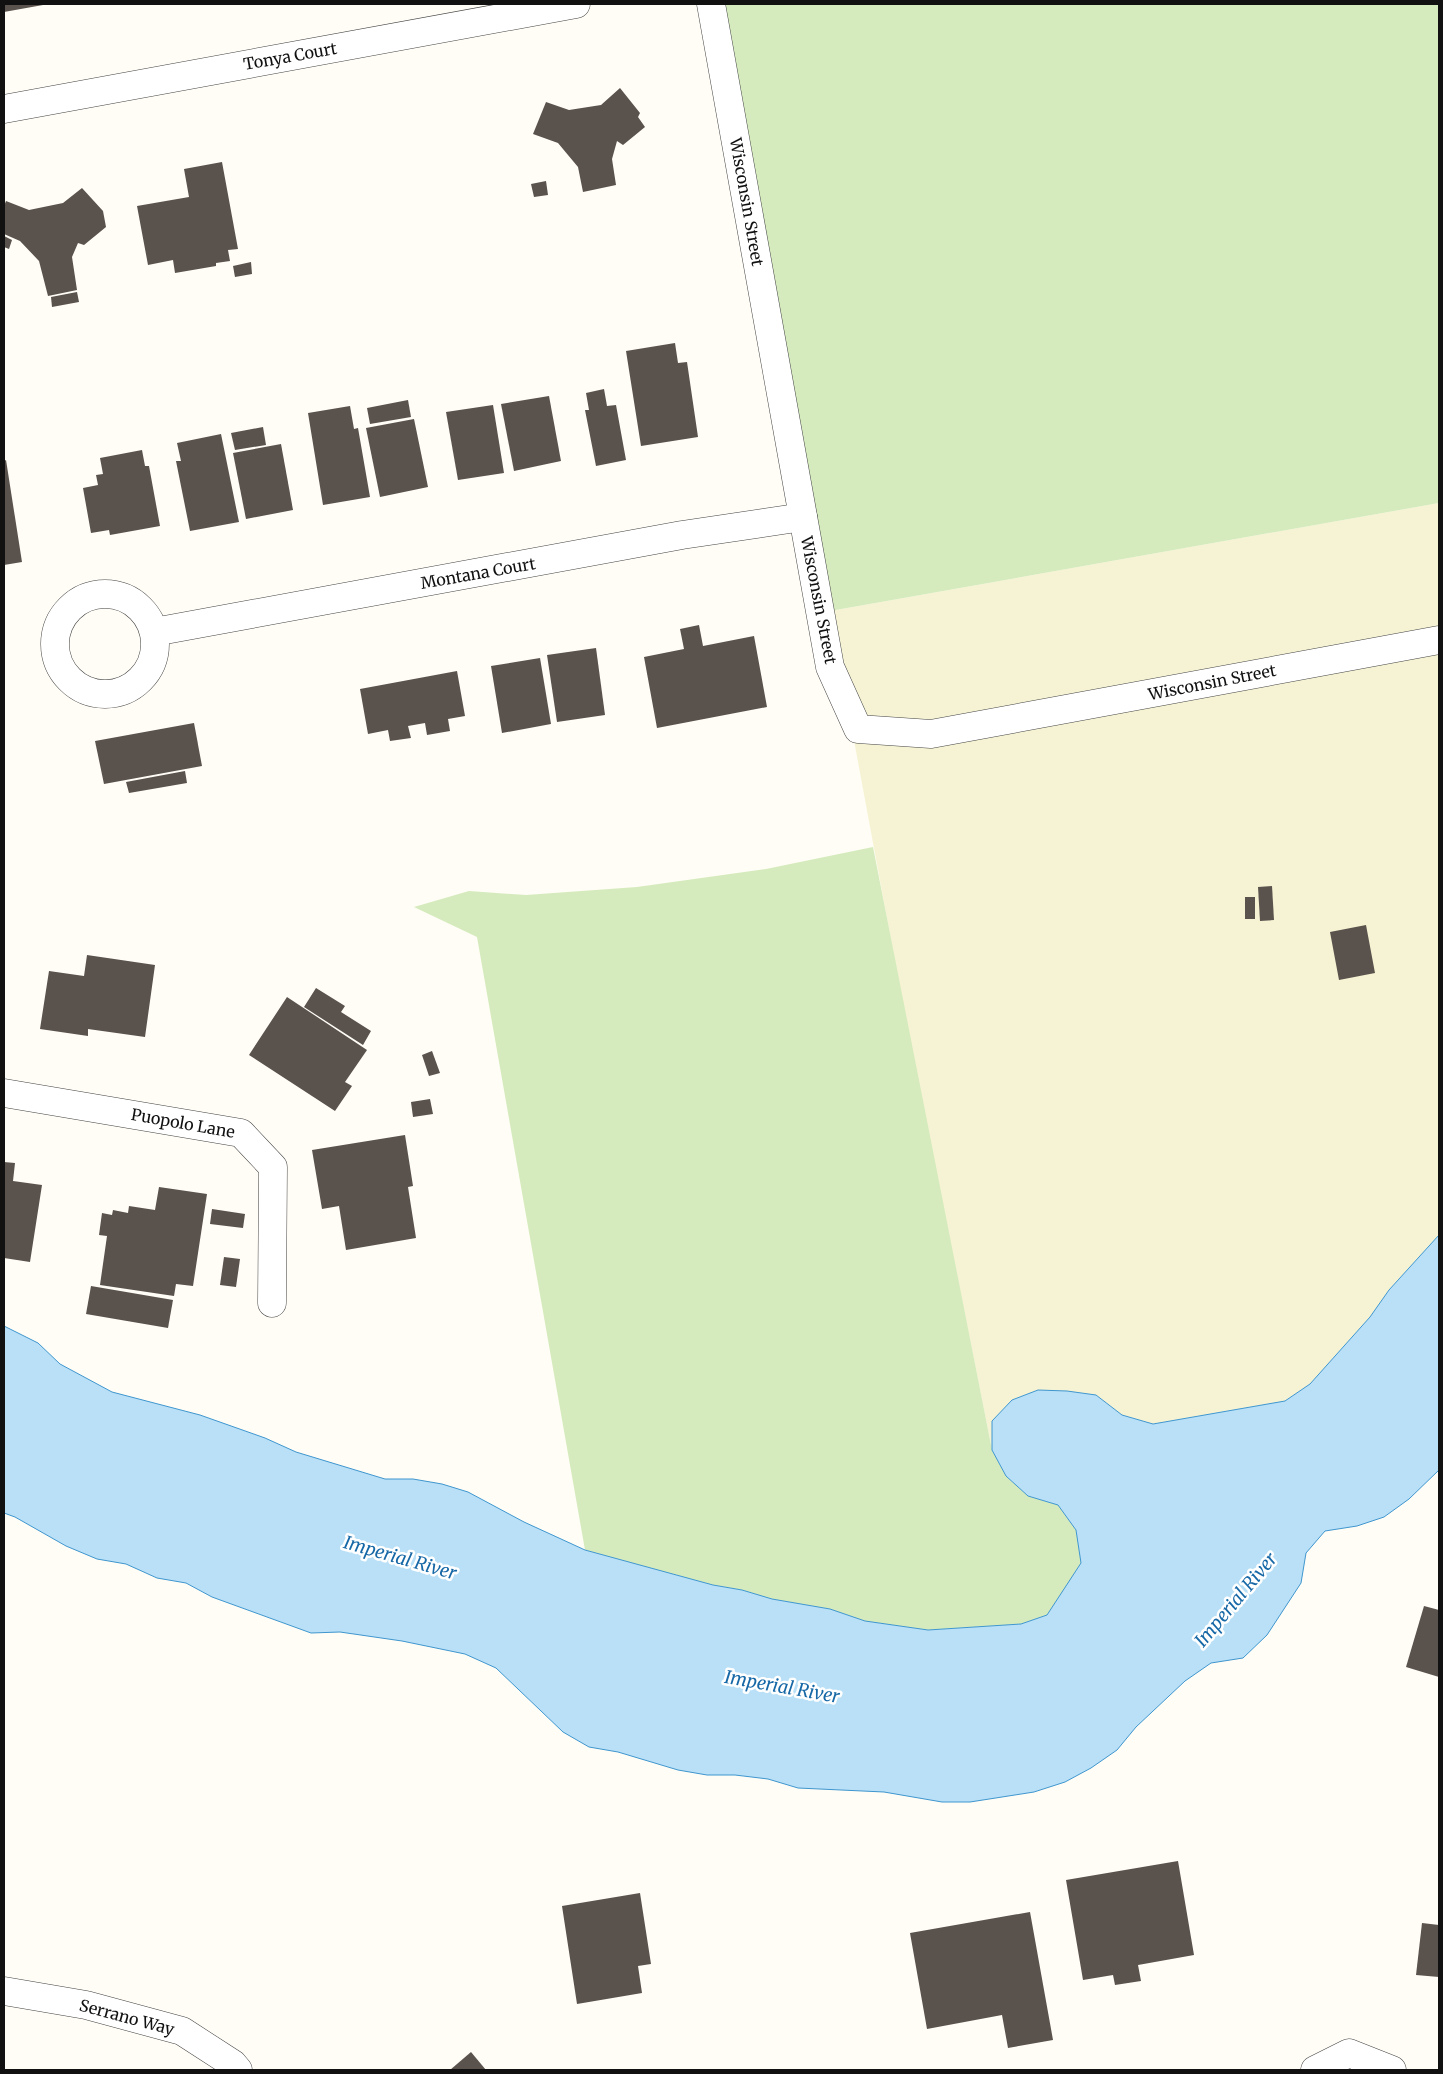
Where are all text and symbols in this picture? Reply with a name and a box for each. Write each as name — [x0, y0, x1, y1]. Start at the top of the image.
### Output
street label: Tonya Court — [242, 38, 339, 74]
street label: Wisconsin Street — [726, 135, 768, 268]
street label: Wisconsin Street — [797, 533, 841, 666]
street label: Montana Court — [419, 553, 538, 593]
street label: Wisconsin Street — [1145, 660, 1278, 704]
street label: Puopolo Lane — [130, 1104, 236, 1142]
water label: Imperial River — [341, 1530, 460, 1585]
water label: Imperial River — [1189, 1547, 1282, 1652]
water label: Imperial River — [723, 1665, 842, 1708]
street label: Serrano Way — [77, 1995, 177, 2039]

